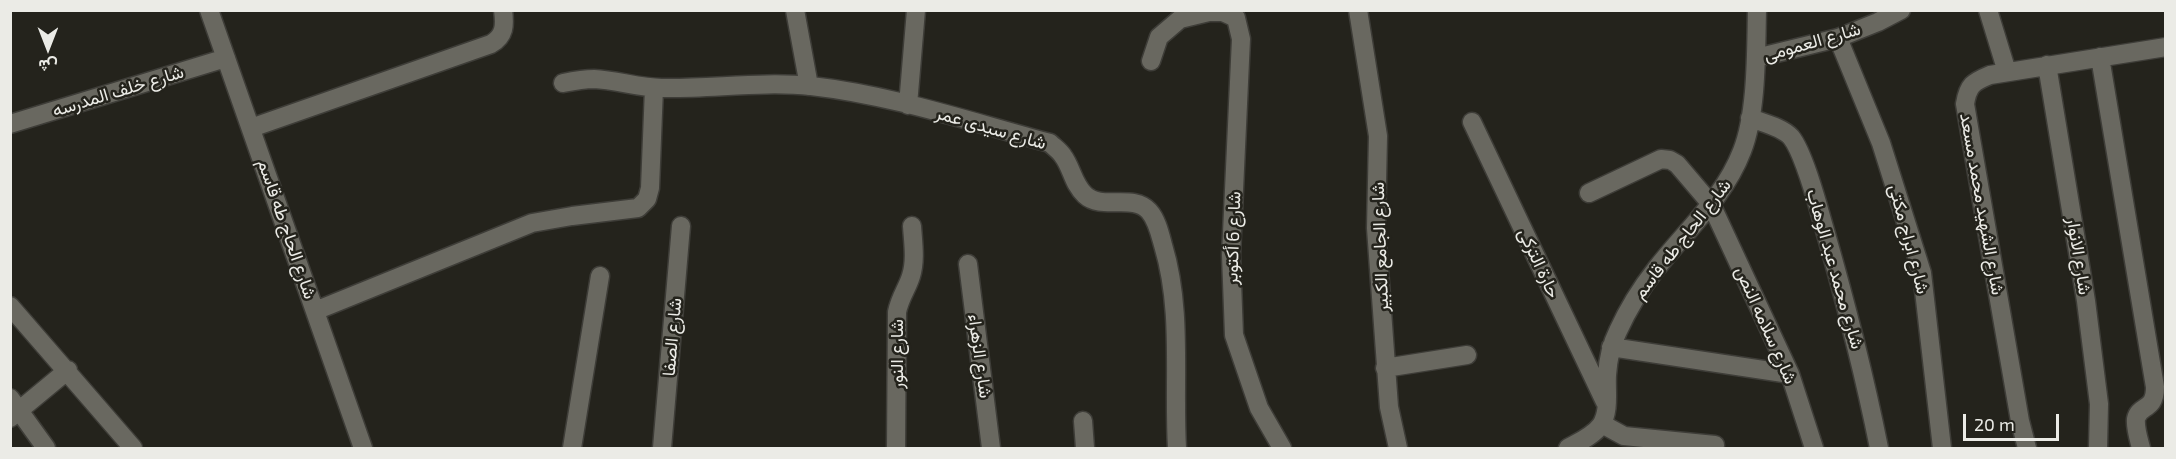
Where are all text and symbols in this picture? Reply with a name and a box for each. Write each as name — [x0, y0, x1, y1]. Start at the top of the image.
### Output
north arrow — [18, 18, 78, 78]
street label: شارع العمومى — [1761, 18, 1863, 66]
text: ش — [38, 57, 58, 76]
street label: شارع خلف المدرسه — [50, 61, 186, 121]
street label: شارع سيدى عمر — [933, 102, 1049, 154]
street label: شارع الشهيد محمد مسعد — [1955, 111, 2009, 297]
street label: شارع الحاج طه قاسم — [253, 156, 321, 302]
street label: شارع الحاج طه قاسم — [1628, 175, 1736, 303]
street label: شارع الجامع الكبير — [1367, 182, 1393, 312]
street label: شارع ابراج مكتى — [1884, 182, 1934, 296]
street label: شارع محمد عبد الوهاب — [1802, 186, 1868, 352]
street label: شارع 6 أكتوبر — [1221, 191, 1245, 285]
street label: شارع الانوار — [2062, 216, 2096, 296]
street label: حارة التركى — [1513, 225, 1565, 301]
street label: شارع سلامه النص — [1730, 263, 1802, 387]
street label: شارع الصفا — [658, 297, 686, 377]
street label: شارع الزهراء — [963, 313, 997, 399]
street label: شارع النور — [886, 319, 908, 389]
scale bar — [1966, 402, 2062, 440]
text: 20 m — [1974, 413, 2015, 435]

